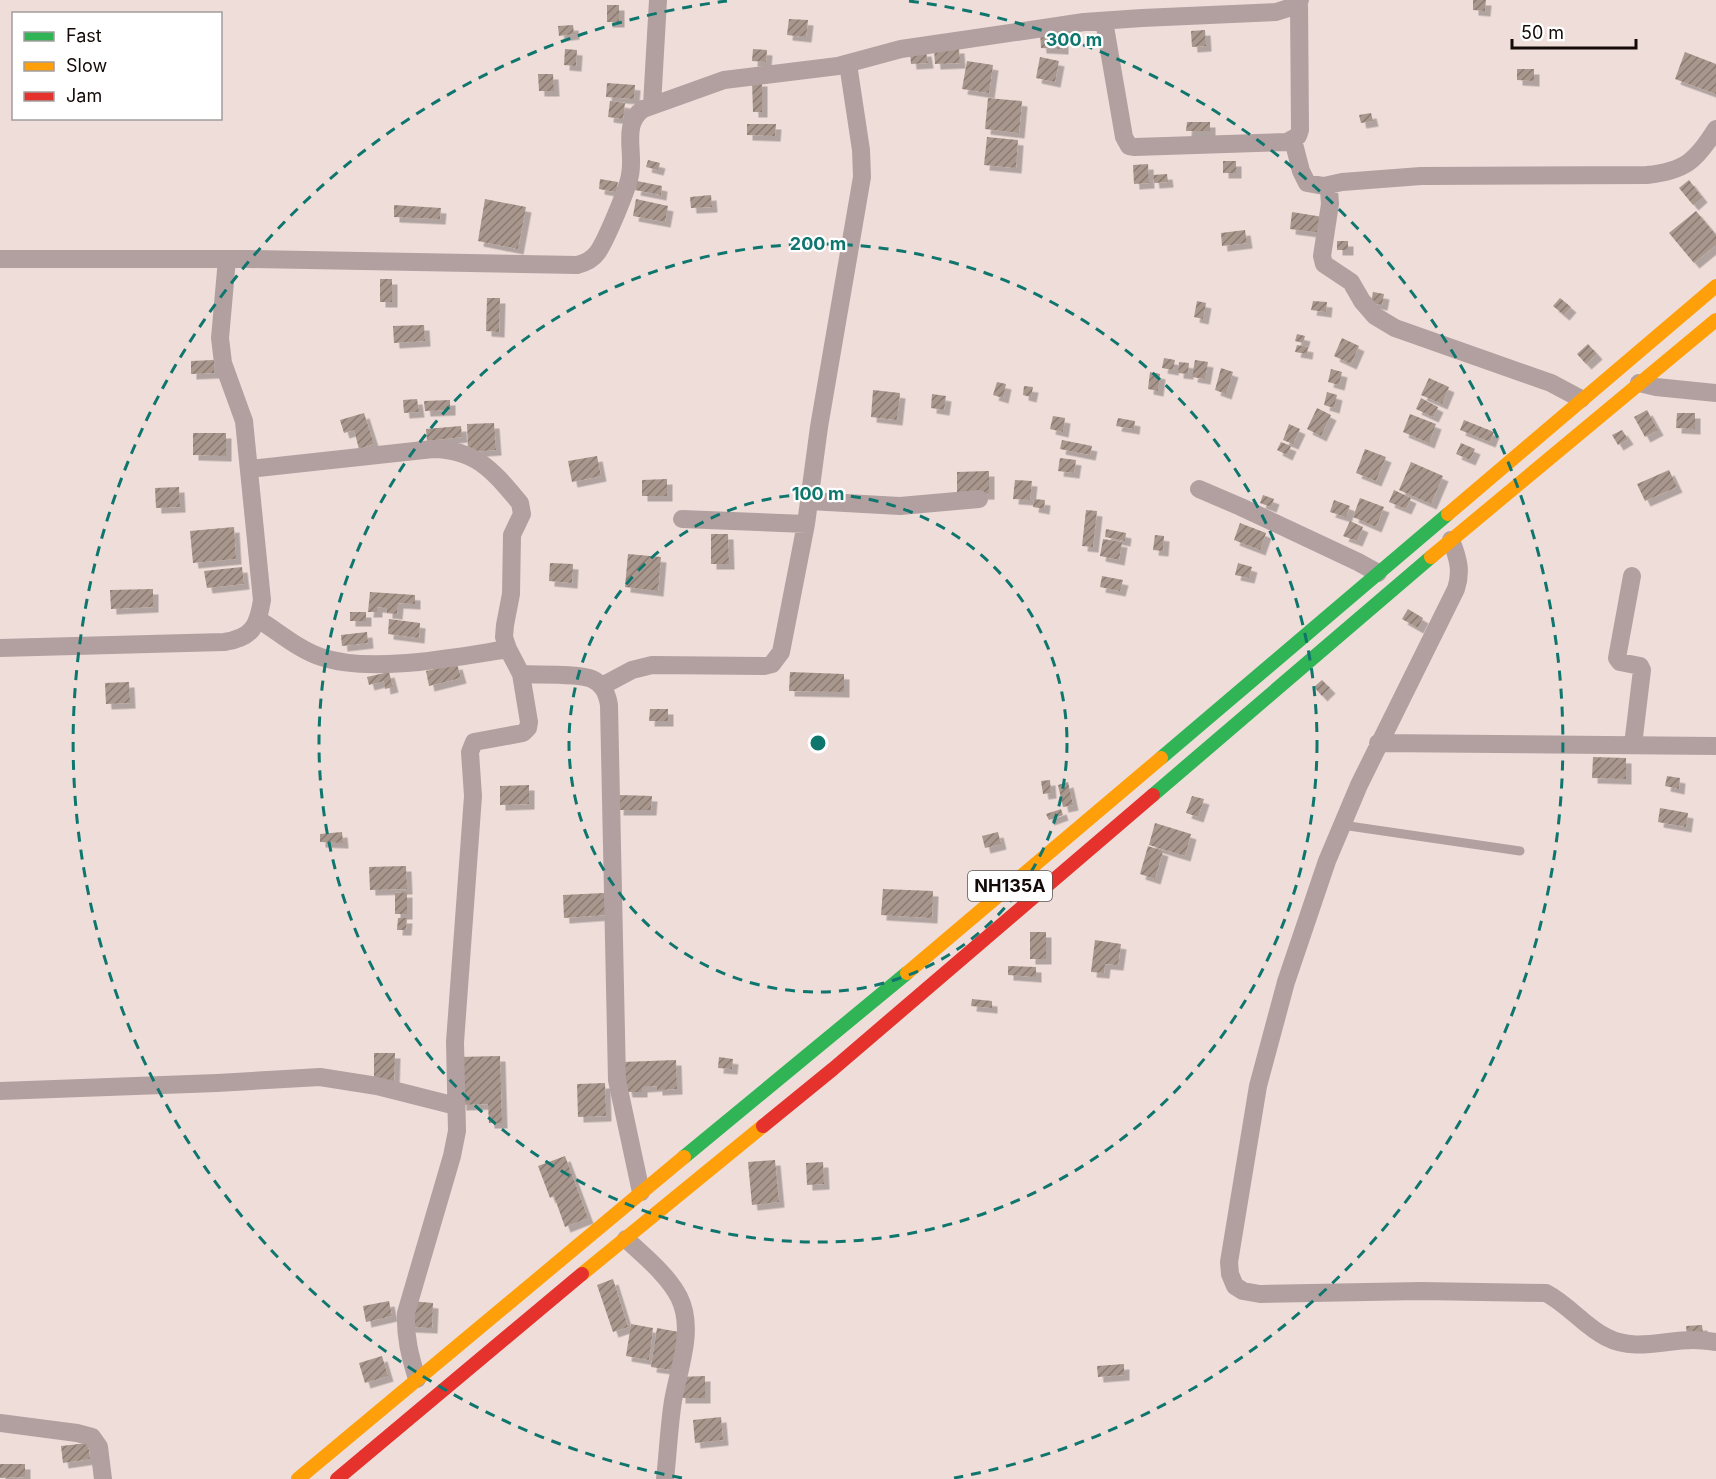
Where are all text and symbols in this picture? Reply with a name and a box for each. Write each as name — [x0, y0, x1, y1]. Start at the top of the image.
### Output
legend — [12, 12, 222, 120]
scale bar — [1512, 12, 1636, 50]
text: 50 m — [1521, 22, 1564, 43]
text: Fast — [66, 25, 102, 46]
text: 300 m — [1046, 29, 1102, 50]
text: Slow — [66, 55, 107, 76]
text: Jam — [66, 85, 102, 106]
text: 200 m — [790, 233, 846, 254]
text: 100 m — [792, 483, 844, 504]
centre of rings — [808, 733, 828, 753]
road number: NH135A — [968, 871, 1052, 901]

